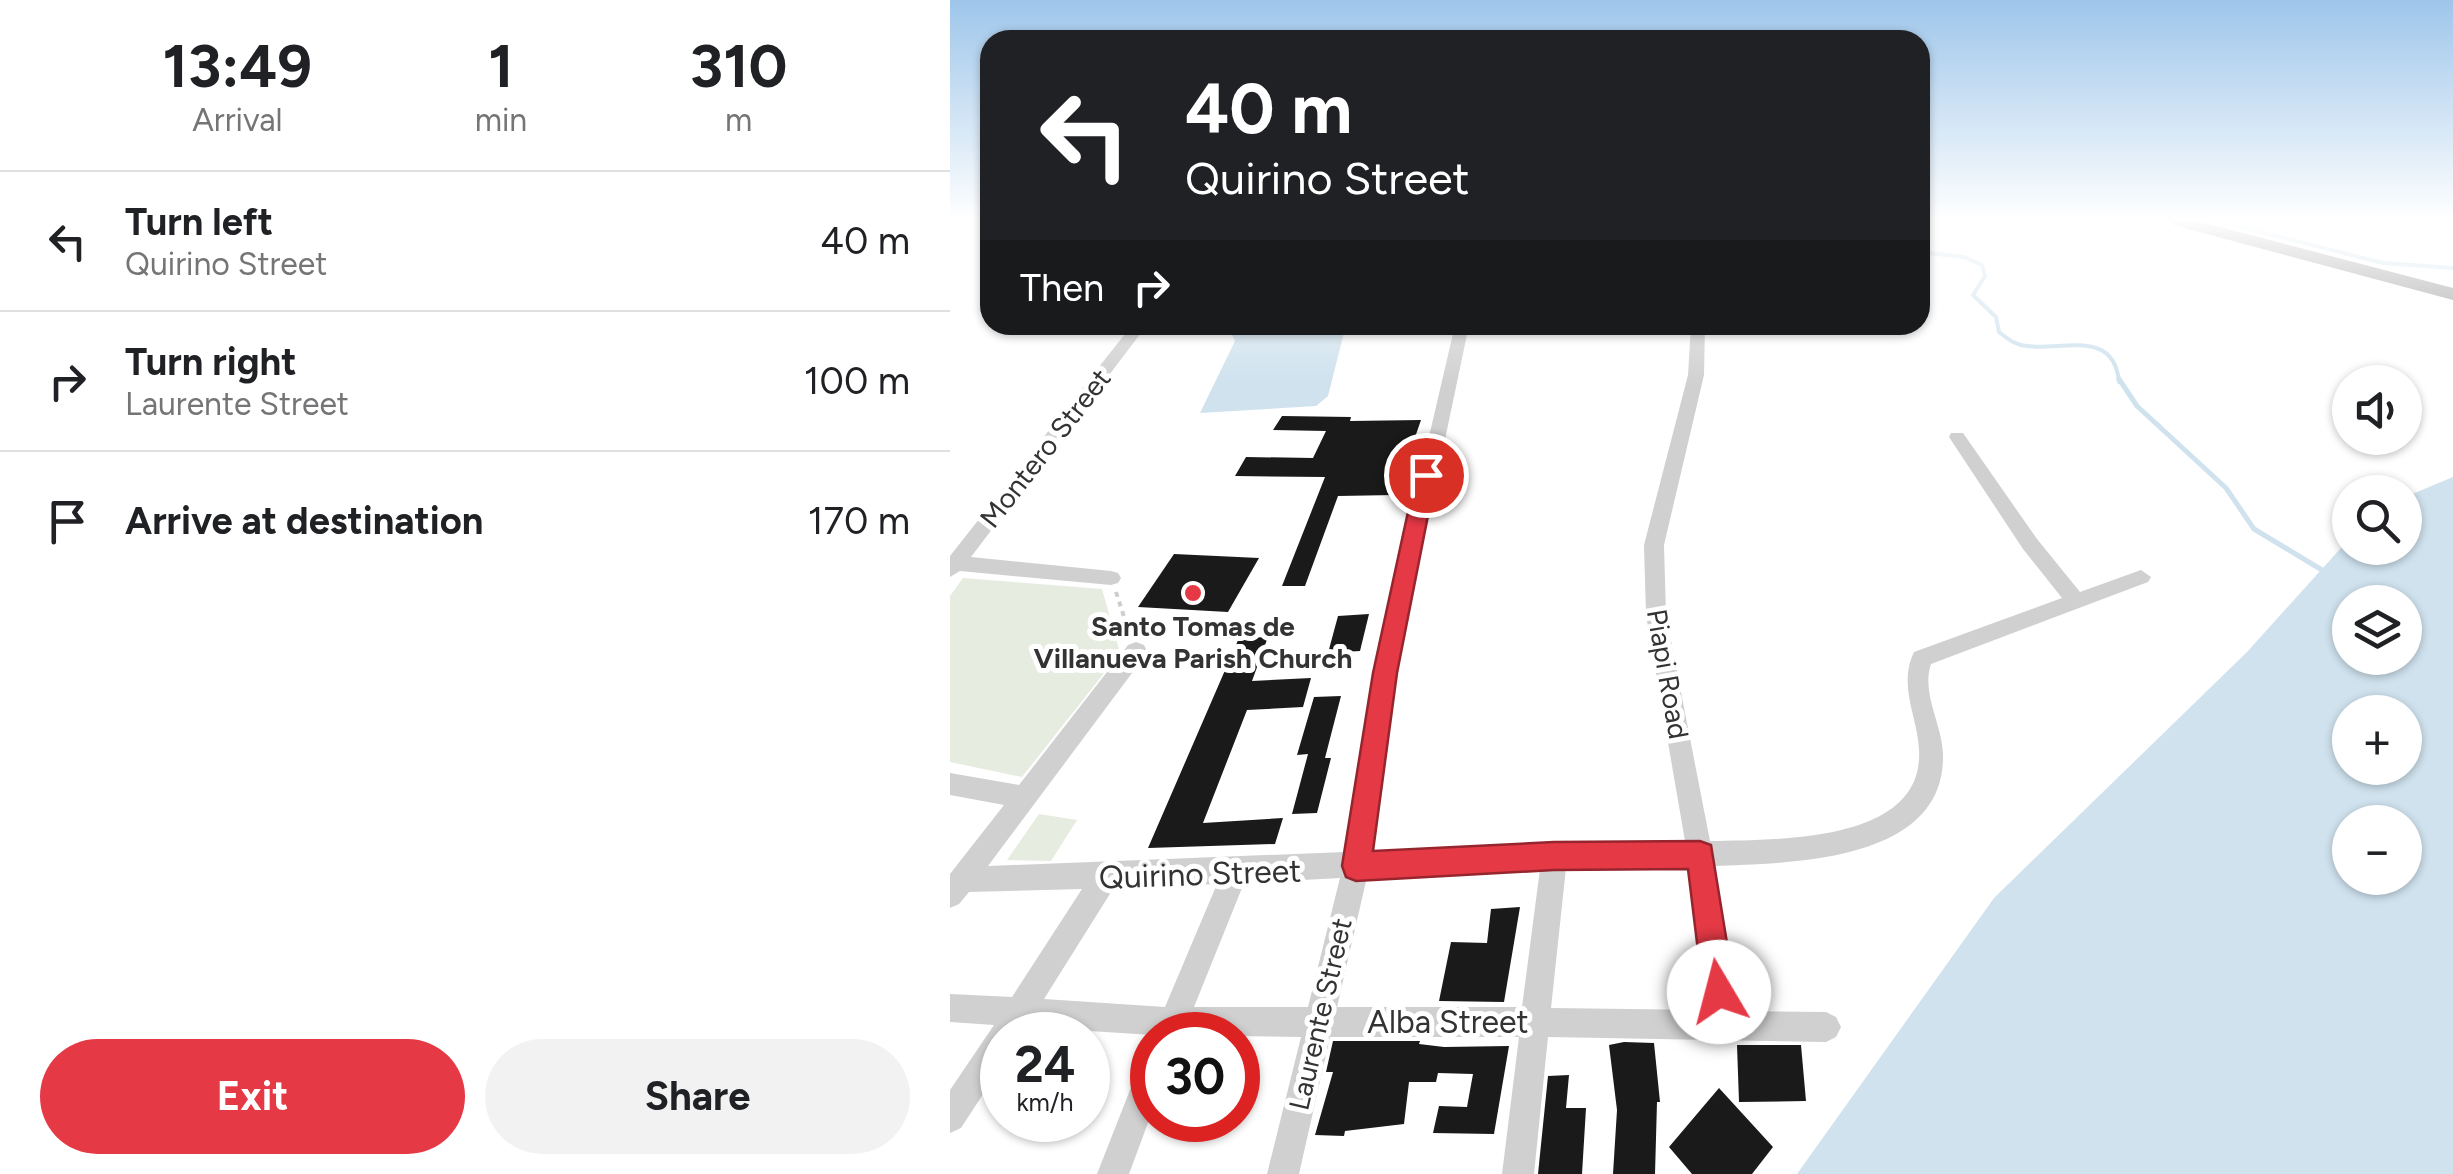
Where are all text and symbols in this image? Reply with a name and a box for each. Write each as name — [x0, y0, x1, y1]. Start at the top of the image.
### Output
text: 13:49 — [163, 30, 312, 102]
text: 1 — [488, 30, 514, 102]
text: 310 — [690, 30, 787, 102]
text: 40 m — [1185, 66, 1352, 151]
icon: left — [1020, 70, 1150, 200]
text: Arrival — [192, 101, 283, 139]
text: min — [475, 101, 527, 139]
text: m — [725, 101, 752, 139]
text: Quirino Street — [1185, 151, 1470, 205]
text: Turn left — [125, 199, 273, 245]
icon: left — [40, 214, 95, 269]
text: 40 m — [820, 218, 910, 264]
text: Quirino Street — [125, 245, 327, 283]
icon: right — [1124, 260, 1179, 315]
text: Then — [1020, 265, 1104, 311]
text: Turn right — [125, 339, 297, 385]
icon: right — [40, 354, 95, 409]
text: 100 m — [804, 358, 910, 404]
street label: Montero Street — [972, 362, 1118, 534]
map controls — [2332, 365, 2422, 895]
button: sound — [2332, 365, 2422, 455]
text: Laurente Street — [125, 385, 349, 423]
pin — [1384, 433, 1469, 518]
icon: arrive — [1399, 448, 1454, 503]
button: search — [2332, 475, 2422, 565]
icon: arrive — [40, 494, 95, 549]
text: Arrive at destination — [125, 498, 483, 544]
text: 170 m — [808, 498, 910, 544]
marker: Santo Tomas de Villanueva Parish Church — [1182, 582, 1204, 604]
button: layers — [2332, 585, 2422, 675]
street label: Piapi Road — [1640, 606, 1696, 742]
place label: Santo Tomas de Villanueva Parish Church — [1034, 609, 1352, 675]
button: + — [2332, 695, 2422, 785]
button: − — [2332, 805, 2422, 895]
street label: Quirino Street — [1098, 851, 1302, 897]
street label: Laurente Street — [1281, 915, 1359, 1113]
position arrow — [1667, 940, 1771, 1044]
street label: Alba Street — [1367, 1003, 1529, 1041]
speed limit sign: 30 — [1130, 1012, 1260, 1142]
text: 24 — [1015, 1034, 1075, 1095]
button: Exit — [40, 1039, 465, 1154]
button: Share — [485, 1039, 910, 1154]
text: km/h — [1016, 1087, 1074, 1117]

